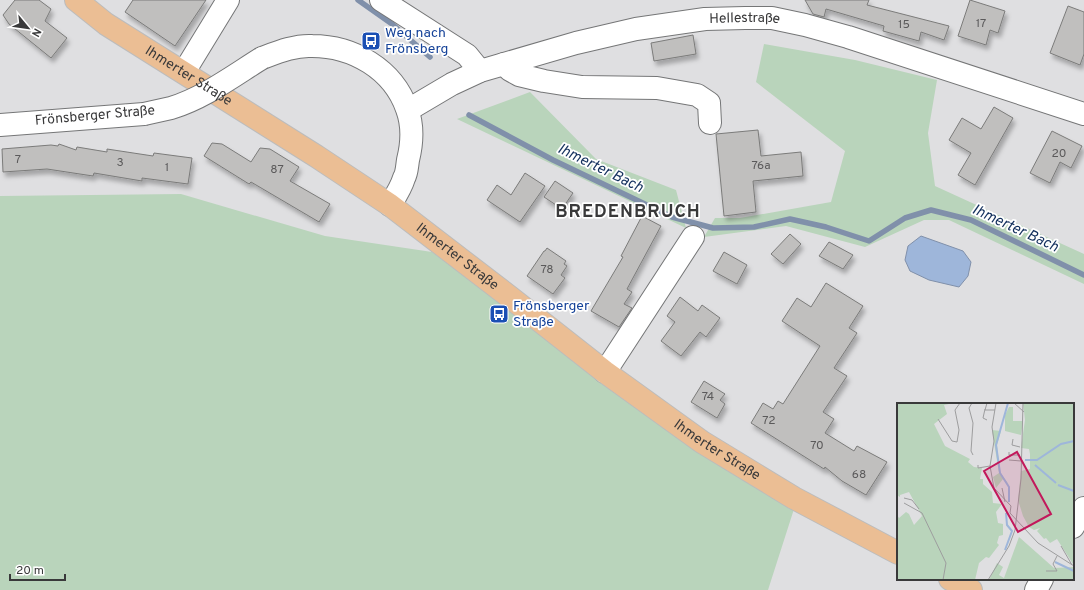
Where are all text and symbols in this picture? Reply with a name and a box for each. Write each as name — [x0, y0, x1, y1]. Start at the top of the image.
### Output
north arrow — [8, 8, 48, 48]
street label: Hellestraße — [709, 9, 782, 28]
house number: 17 — [976, 16, 986, 32]
house number: 15 — [898, 17, 910, 33]
place label: Weg nach Frönsberg — [385, 25, 448, 58]
text: N — [28, 26, 44, 39]
bus stop icon: Weg nach Frönsberg — [360, 30, 382, 52]
street label: Ihmerter Straße — [142, 42, 235, 110]
street label: Frönsberger Straße — [34, 102, 156, 130]
water label: Ihmerter Bach — [554, 140, 646, 198]
house number: 20 — [1051, 146, 1067, 162]
house number: 7 — [15, 152, 21, 168]
house number: 3 — [116, 155, 124, 171]
house number: 76a — [751, 158, 771, 174]
house number: 1 — [165, 160, 169, 176]
house number: 87 — [270, 162, 284, 178]
district label: BREDENBRUCH — [555, 201, 701, 224]
water label: Ihmerter Bach — [969, 201, 1061, 257]
street label: Ihmerter Straße — [412, 219, 502, 294]
house number: 78 — [540, 262, 554, 278]
place label: Frönsberger Straße — [513, 298, 590, 331]
bus stop icon: Frönsberger Straße — [488, 303, 510, 325]
house number: 74 — [702, 389, 714, 405]
inset map — [897, 403, 1074, 580]
house number: 72 — [762, 413, 776, 429]
street label: Ihmerter Straße — [670, 416, 764, 484]
house number: 70 — [810, 438, 824, 454]
house number: 68 — [852, 467, 866, 483]
scale bar — [10, 556, 65, 582]
text: 20 m — [16, 563, 44, 579]

